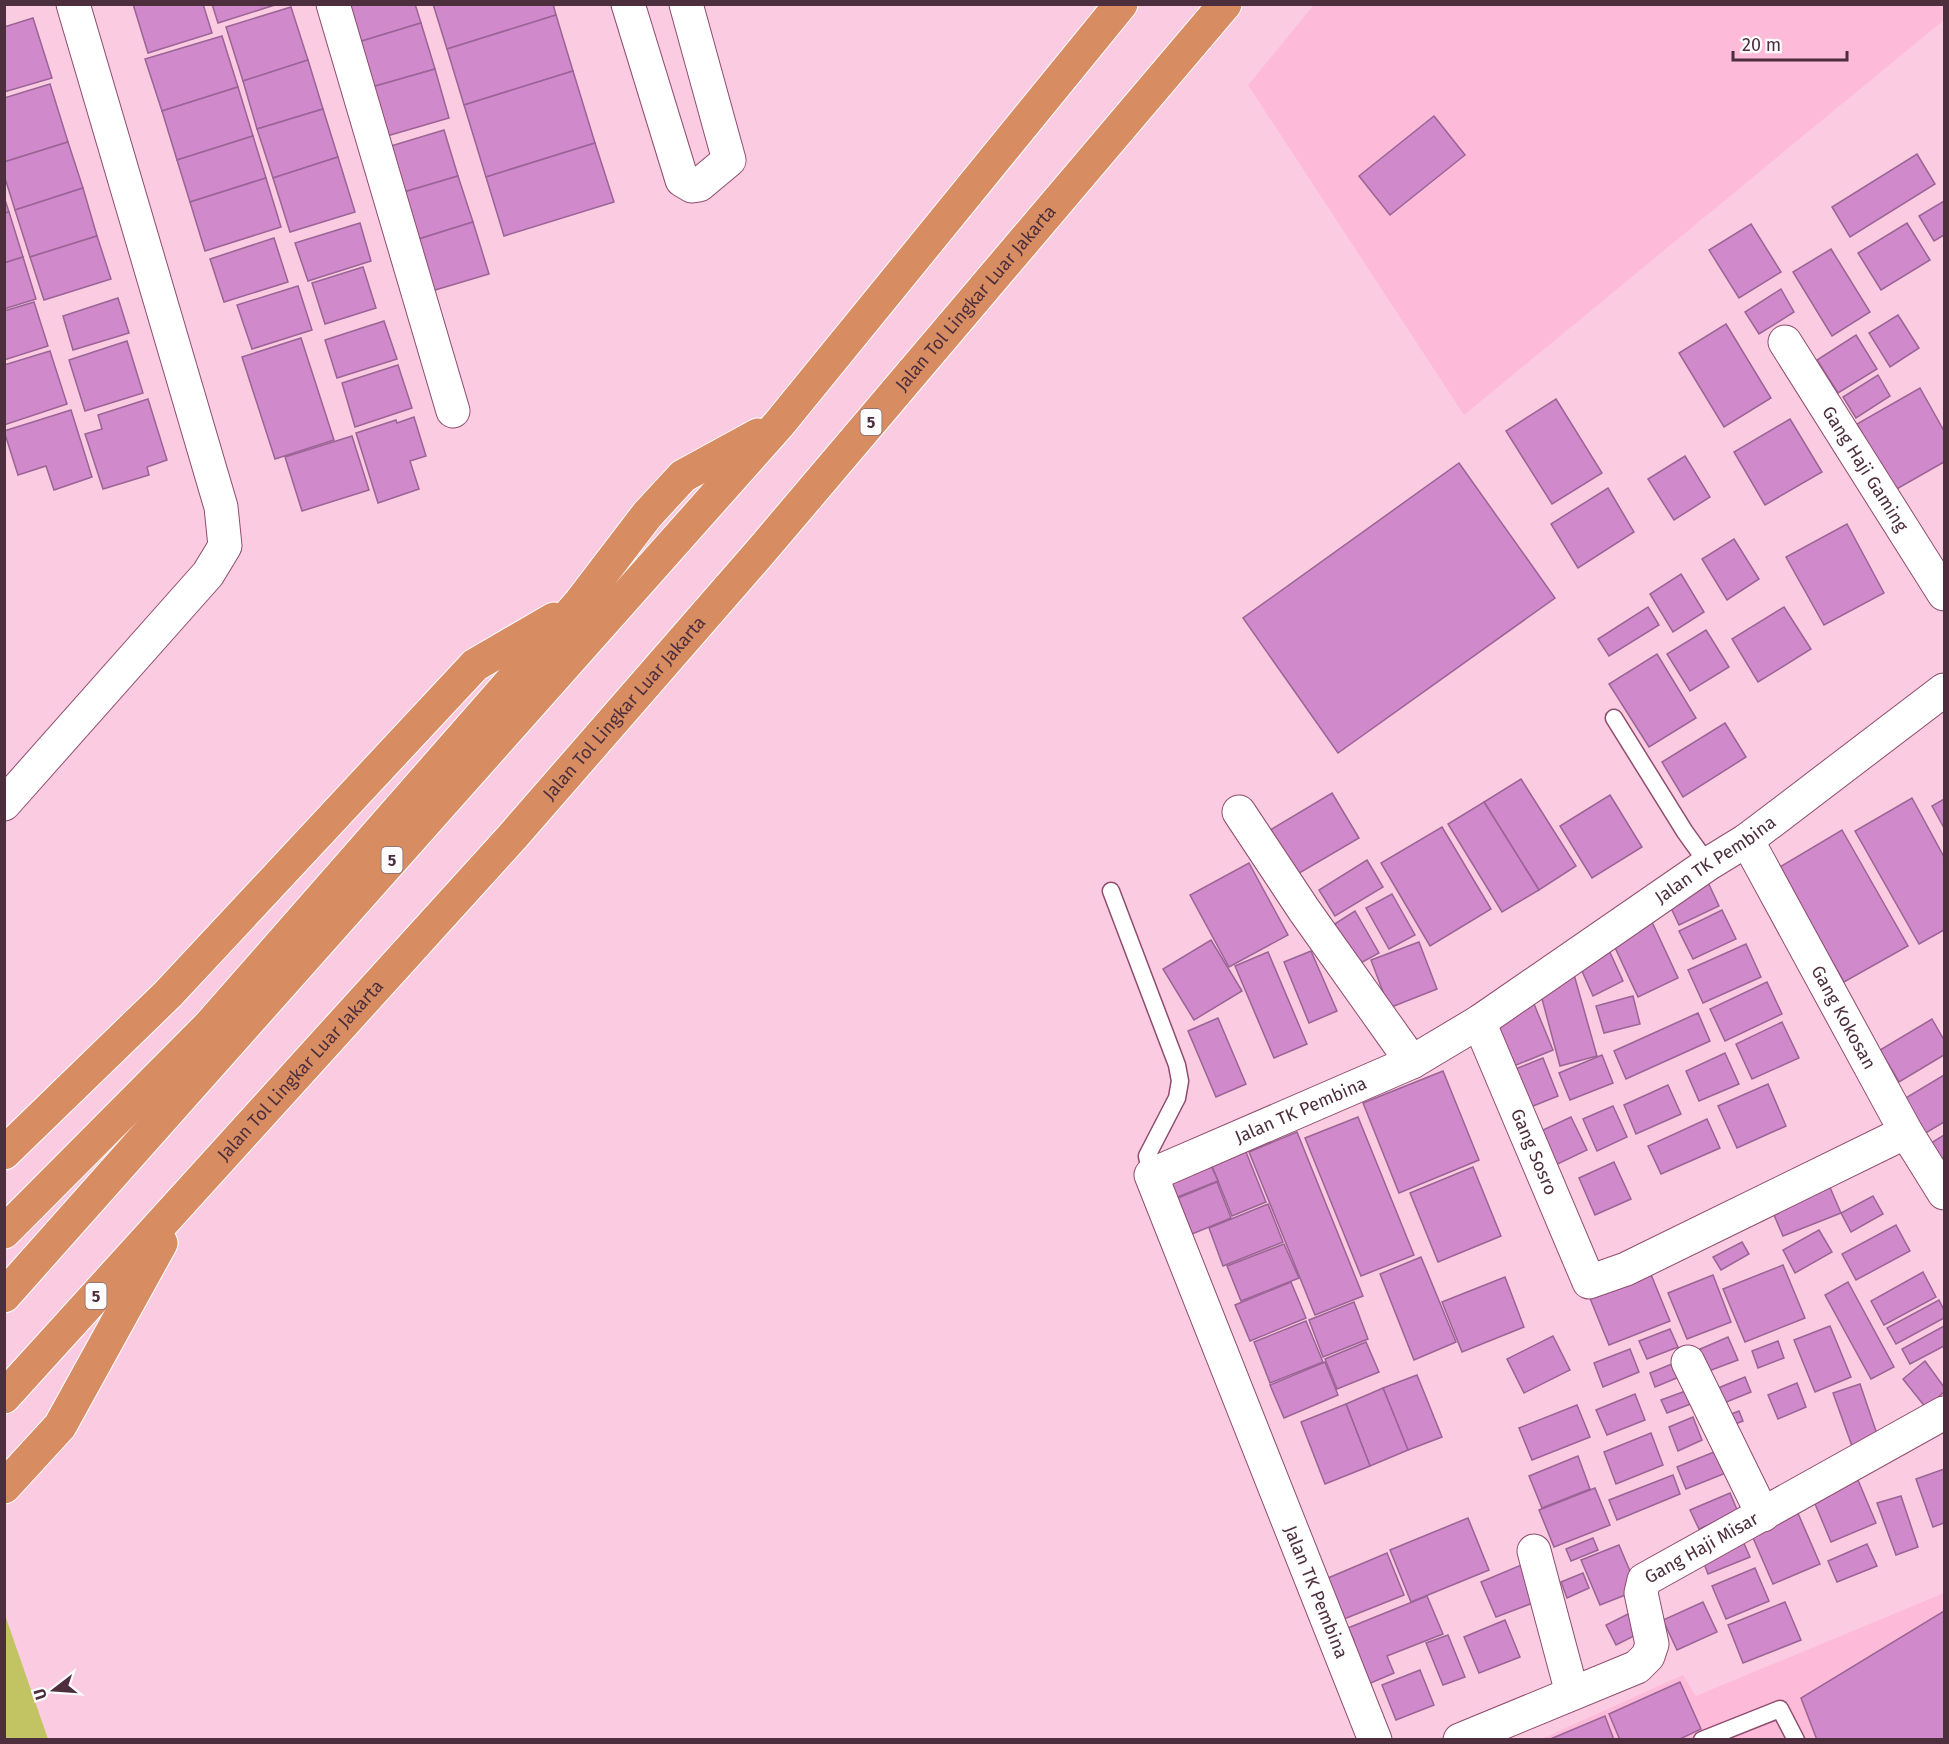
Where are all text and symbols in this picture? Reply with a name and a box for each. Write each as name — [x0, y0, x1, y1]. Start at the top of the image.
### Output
scale bar — [1733, 24, 1847, 62]
text: 20 m — [1742, 34, 1781, 56]
street label: Jalan Tol Lingkar Luar Jakarta — [891, 201, 1061, 395]
street label: Gang Haji Gaming — [1817, 402, 1913, 536]
road number: 5 — [860, 409, 882, 435]
street label: Jalan Tol Lingkar Luar Jakarta — [538, 612, 710, 805]
street label: Jalan TK Pembina — [1651, 811, 1780, 908]
road number: 5 — [382, 847, 402, 873]
street label: Gang Kokosan — [1806, 962, 1881, 1073]
street label: Jalan Tol Lingkar Luar Jakarta — [213, 975, 388, 1165]
street label: Jalan TK Pembina — [1231, 1072, 1370, 1148]
street label: Gang Sosro — [1506, 1105, 1562, 1198]
road number: 5 — [86, 1283, 106, 1309]
street label: Gang Haji Misar — [1641, 1508, 1762, 1588]
street label: Jalan TK Pembina — [1279, 1522, 1353, 1662]
north arrow — [24, 1660, 84, 1720]
text: U — [30, 1686, 51, 1702]

